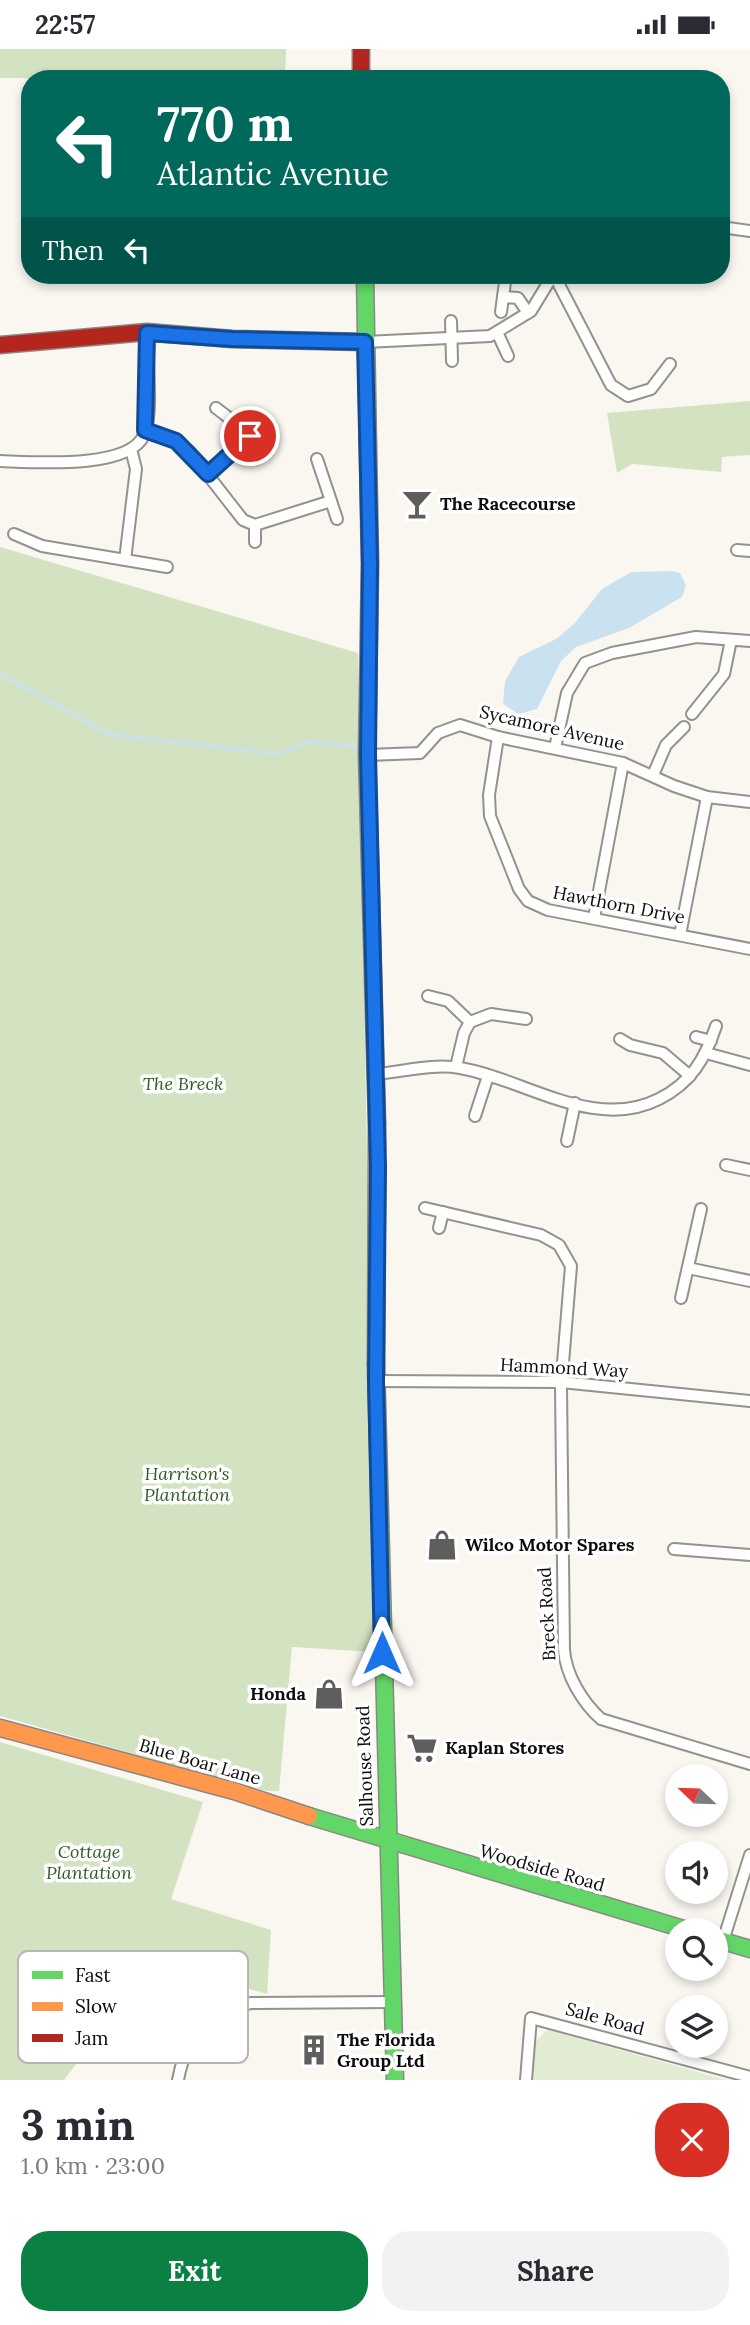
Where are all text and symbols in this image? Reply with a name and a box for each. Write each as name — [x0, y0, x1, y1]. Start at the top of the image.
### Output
text: 22:57 — [35, 8, 95, 41]
text: 770 m — [157, 92, 293, 154]
icon: left — [42, 98, 133, 189]
text: Atlantic Avenue — [157, 153, 389, 194]
icon: left — [118, 231, 156, 269]
text: Then — [42, 234, 104, 267]
pin — [220, 406, 280, 466]
icon: arrive — [231, 417, 269, 455]
bar icon: The Racecourse — [400, 487, 434, 521]
place label: The Racecourse — [440, 492, 576, 515]
street label: Sycamore Avenue — [477, 700, 627, 755]
street label: Hawthorn Drive — [551, 880, 687, 929]
park label: The Breck — [143, 1072, 223, 1095]
street label: Hammond Way — [499, 1353, 629, 1382]
park label: Harrison's Plantation — [144, 1462, 230, 1506]
shop icon: Wilco Motor Spares — [425, 1528, 459, 1562]
place label: Wilco Motor Spares — [465, 1533, 635, 1556]
street label: Breck Road — [533, 1566, 560, 1662]
position arrow — [345, 1616, 419, 1690]
shop icon: Honda — [312, 1677, 346, 1711]
place label: Honda — [250, 1682, 307, 1705]
street label: Salhouse Road — [351, 1705, 378, 1827]
supermarket icon: Kaplan Stores — [405, 1731, 439, 1765]
street label: Blue Boar Lane — [137, 1733, 264, 1790]
place label: Kaplan Stores — [445, 1736, 565, 1759]
north arrow — [665, 1764, 728, 1827]
map controls — [665, 1764, 728, 2058]
street label: Woodside Road — [477, 1839, 608, 1896]
park label: Cottage Plantation — [46, 1840, 132, 1884]
button: sound — [665, 1841, 728, 1904]
button: search — [665, 1918, 728, 1981]
legend — [18, 1951, 248, 2063]
text: Fast — [75, 1963, 111, 1987]
text: Slow — [75, 1994, 118, 2018]
button: layers — [665, 1995, 728, 2058]
street label: Sale Road — [563, 1997, 647, 2040]
text: Jam — [74, 2026, 109, 2050]
place label: The Florida Group Ltd — [337, 2028, 436, 2072]
building icon: The Florida Group Ltd — [297, 2033, 331, 2067]
text: 3 min — [21, 2098, 135, 2152]
button: close — [655, 2103, 729, 2177]
text: 1.0 km · 23:00 — [21, 2151, 165, 2180]
button: Exit — [21, 2231, 368, 2311]
button: Share — [382, 2231, 729, 2311]

